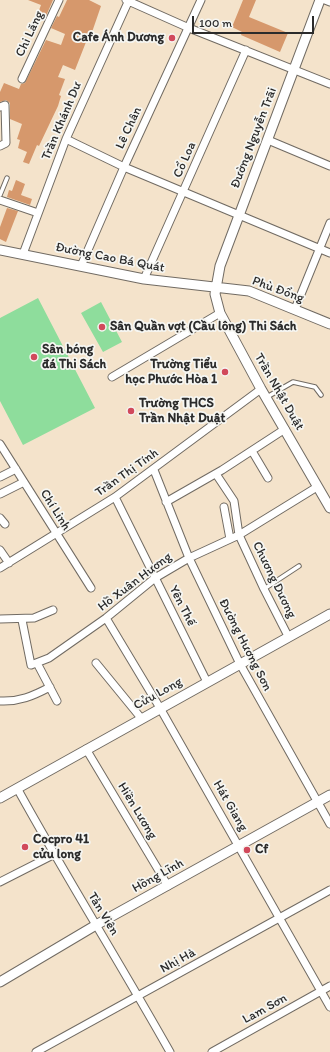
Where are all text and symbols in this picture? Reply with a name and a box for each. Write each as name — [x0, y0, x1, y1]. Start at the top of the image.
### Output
scale bar — [194, 8, 316, 34]
street label: Chi Lăng — [13, 9, 47, 59]
text: 100 m — [199, 16, 232, 30]
place label: Cafe Ánh Dương — [73, 30, 164, 46]
marker: Cafe Ánh Dương — [167, 33, 177, 43]
street label: Trần Khánh Dư — [38, 79, 86, 163]
street label: Đường Nguyễn Trãi — [228, 85, 280, 191]
street label: Lê Chân — [112, 104, 146, 152]
street label: Cổ Loa — [170, 140, 200, 180]
street label: Đường Cao Bá Quát — [54, 240, 166, 276]
street label: Phù Đổng — [250, 273, 306, 307]
place label: Sân Quần vợt (Cầu lông) Thi Sách — [110, 319, 296, 335]
marker: Sân Quần vợt (Cầu lông) Thi Sách — [97, 322, 107, 332]
place label: Sân bóng đá Thi Sách — [42, 342, 106, 373]
street label: Trần Nhật Duật — [251, 351, 307, 433]
marker: Sân bóng đá Thi Sách — [29, 352, 39, 362]
place label: Trường Tiểu học Phước Hòa 1 — [125, 357, 217, 388]
marker: Trường Tiểu học Phước Hòa 1 — [220, 367, 230, 377]
place label: Trường THCS Trần Nhật Duật — [139, 396, 225, 427]
marker: Trường THCS Trần Nhật Duật — [126, 406, 136, 416]
street label: Trần Thị Tính — [92, 445, 162, 501]
street label: Chí Linh — [36, 487, 74, 533]
street label: Chương Dương — [249, 539, 299, 621]
street label: Hồ Xuân Hương — [95, 549, 175, 615]
street label: Yên Thế — [165, 583, 199, 629]
street label: Đường Hương Sơn — [215, 596, 275, 694]
street label: Cửu Long — [131, 674, 185, 714]
street label: Hát Giang — [209, 778, 251, 834]
street label: Hiền Lương — [114, 780, 160, 842]
place label: Cocpro 41 cửu long — [33, 832, 89, 863]
marker: Cocpro 41 cửu long — [20, 842, 30, 852]
place label: Cf — [255, 842, 268, 858]
marker: Cf — [242, 845, 252, 855]
street label: Hồng Lĩnh — [130, 856, 186, 896]
street label: Tản Viên — [84, 890, 122, 938]
street label: Nhị Hà — [158, 945, 198, 977]
street label: Lam Sơn — [240, 990, 290, 1028]

